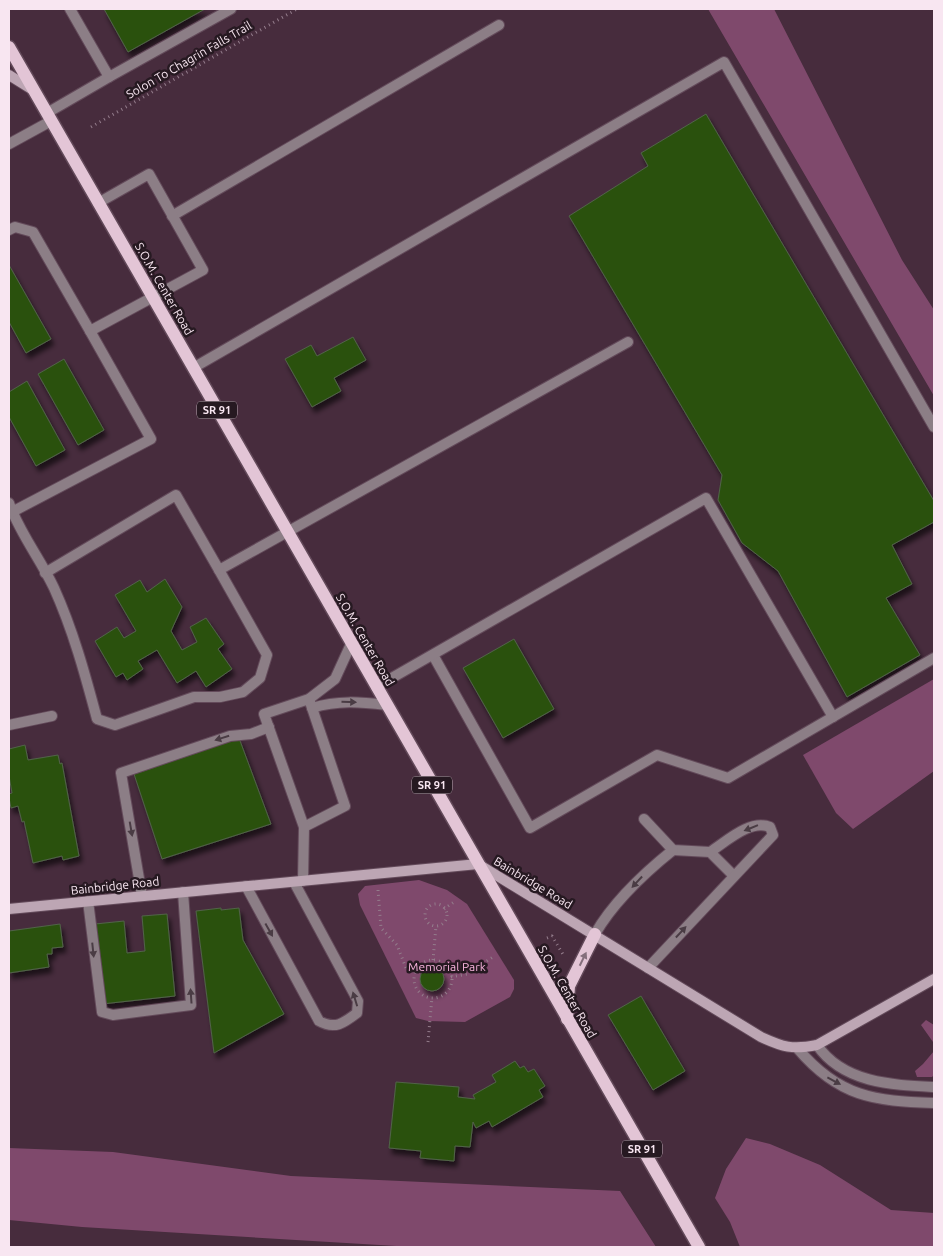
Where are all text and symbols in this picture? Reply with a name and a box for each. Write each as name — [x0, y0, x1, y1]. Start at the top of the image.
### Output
street label: Solon To Chagrin Falls Trail — [124, 18, 254, 101]
street label: S.O.M. Center Road — [133, 240, 196, 337]
road number: SR 91 — [197, 402, 237, 418]
street label: S.O.M. Center Road — [334, 591, 397, 688]
one-way arrow — [341, 698, 357, 706]
one-way arrow — [214, 735, 229, 743]
road number: SR 91 — [412, 776, 452, 794]
one-way arrow — [127, 821, 135, 837]
one-way arrow — [743, 824, 758, 832]
street label: Bainbridge Road — [492, 854, 575, 911]
street label: Bainbridge Road — [70, 874, 160, 897]
one-way arrow — [631, 876, 642, 889]
one-way arrow — [264, 923, 273, 936]
one-way arrow — [675, 926, 687, 938]
one-way arrow — [89, 942, 97, 958]
street label: S.O.M. Center Road — [536, 943, 599, 1040]
one-way arrow — [579, 952, 587, 967]
park label: Memorial Park — [408, 960, 486, 973]
one-way arrow — [186, 988, 194, 1004]
one-way arrow — [350, 991, 358, 1006]
one-way arrow — [827, 1077, 840, 1086]
road number: SR 91 — [622, 1140, 662, 1158]

